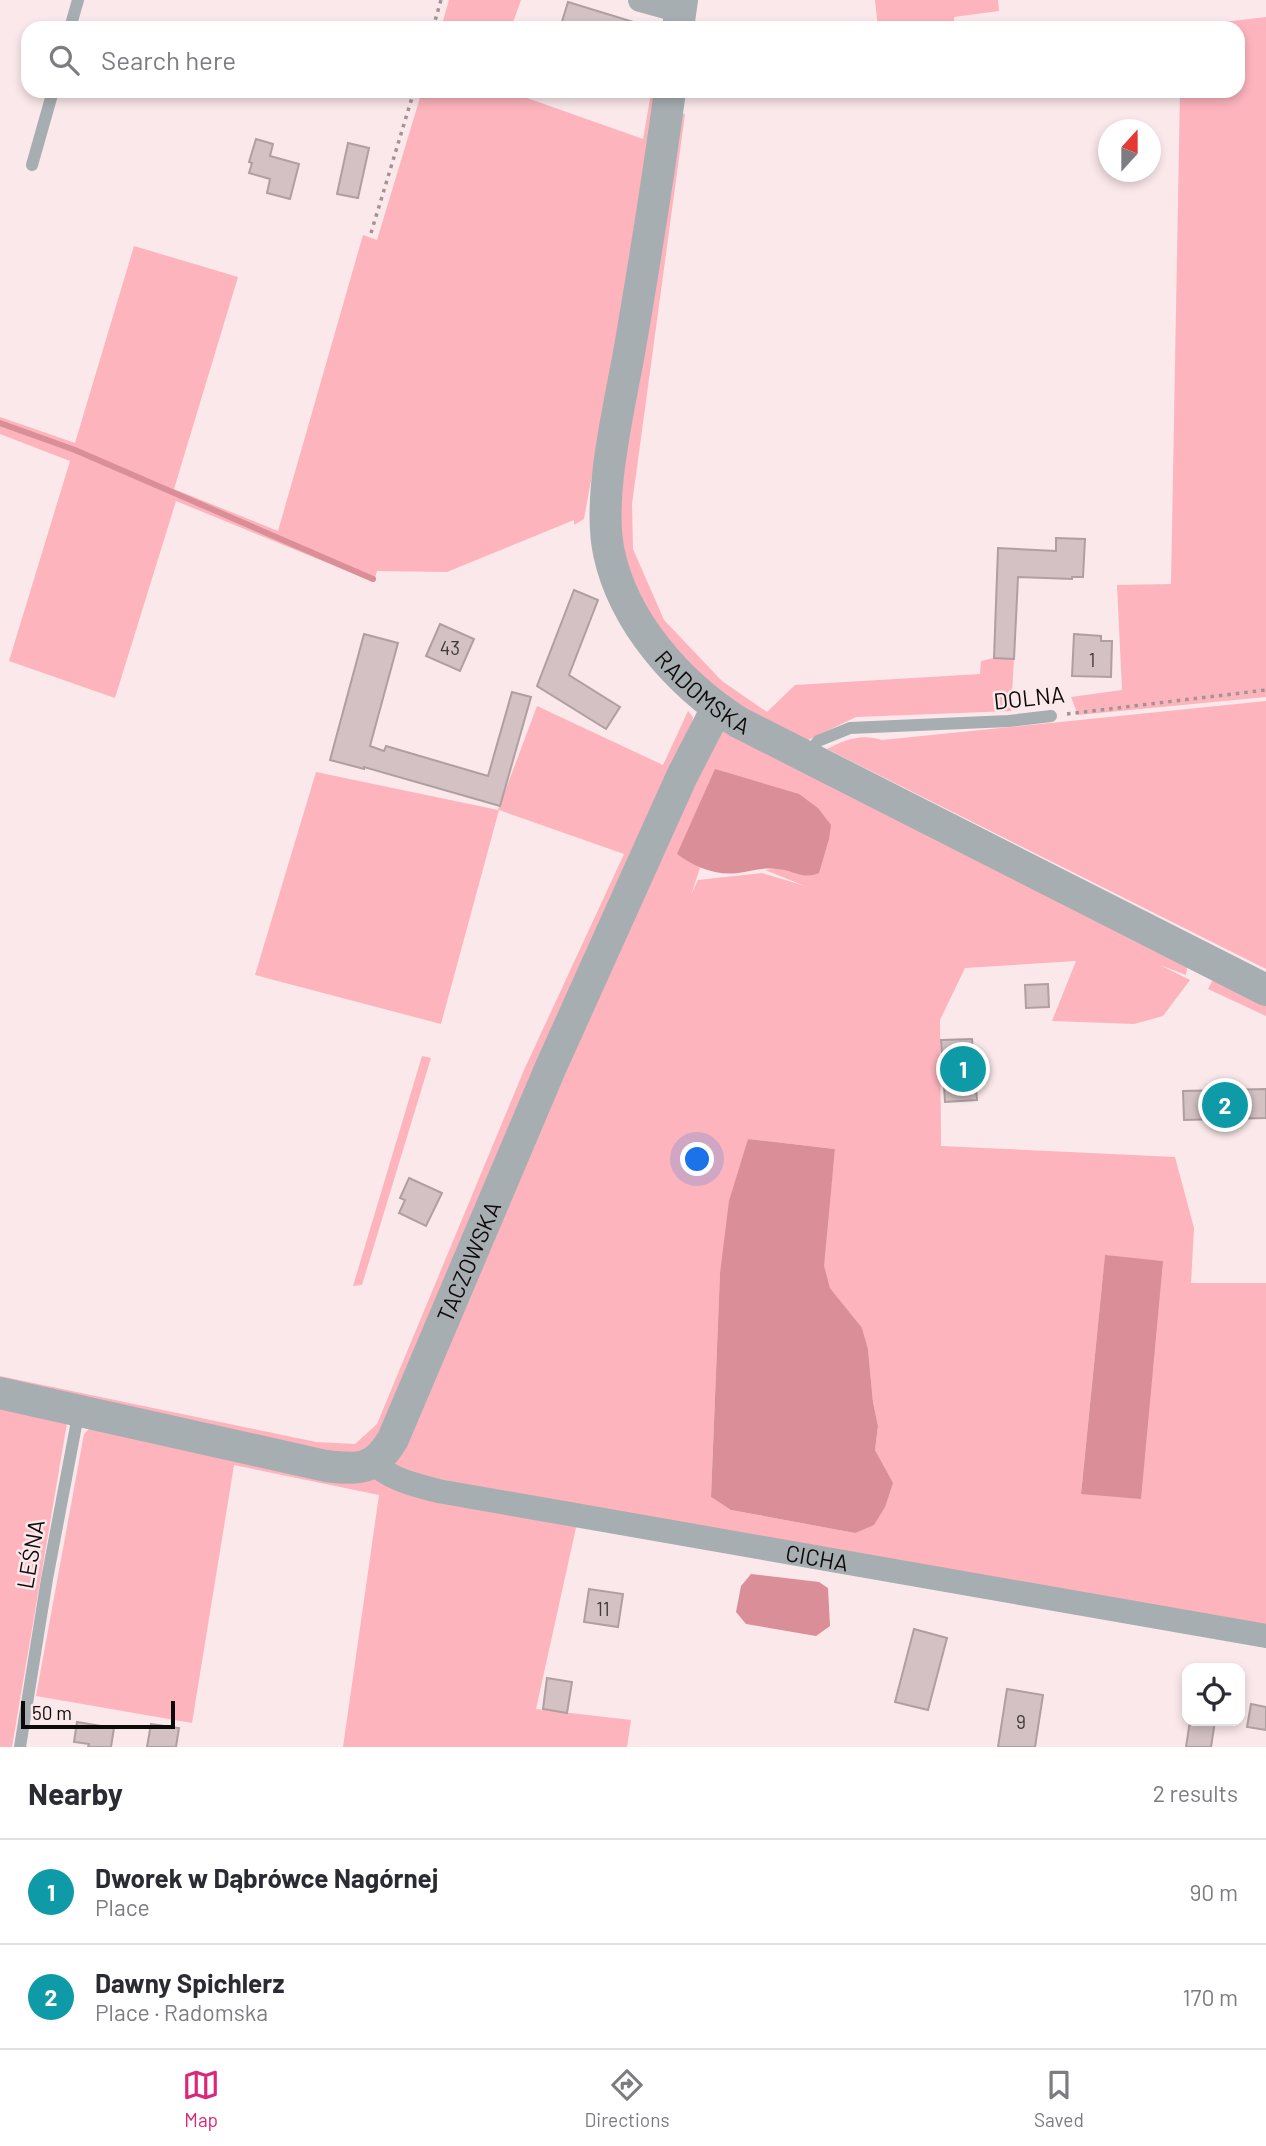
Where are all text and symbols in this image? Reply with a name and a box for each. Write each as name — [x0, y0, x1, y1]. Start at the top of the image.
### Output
search box — [21, 21, 1245, 98]
icon: search — [45, 41, 83, 79]
text: Search here — [101, 44, 236, 75]
north arrow — [1098, 119, 1161, 182]
house number: 43 — [440, 636, 460, 659]
street label: RADOMSKA — [650, 644, 755, 740]
house number: 1 — [1089, 648, 1095, 671]
street label: DOLNA — [992, 679, 1066, 715]
pin: 1 — [940, 1043, 986, 1095]
pin: 2 — [1202, 1079, 1248, 1131]
your location — [680, 1142, 714, 1176]
street label: TACZOWSKA — [430, 1197, 506, 1326]
street label: LEŚNA — [10, 1517, 50, 1591]
street label: CICHA — [784, 1538, 851, 1577]
house number: 11 — [596, 1597, 610, 1620]
map controls — [1182, 1663, 1245, 1726]
button: locate — [1182, 1663, 1245, 1726]
scale bar — [21, 1698, 175, 1730]
text: 50 m — [32, 1701, 72, 1724]
house number: 9 — [1016, 1710, 1026, 1733]
text: Nearby — [28, 1775, 123, 1811]
text: 2 results — [1153, 1779, 1238, 1807]
text: Dworek w Dąbrówce Nagórnej — [95, 1862, 438, 1893]
text: 1 — [47, 1878, 55, 1906]
text: 90 m — [1189, 1878, 1238, 1906]
text: Place — [95, 1893, 150, 1921]
text: Dawny Spichlerz — [95, 1967, 284, 1998]
text: 2 — [45, 1983, 57, 2011]
text: 170 m — [1182, 1983, 1238, 2011]
text: Place · Radomska — [95, 1998, 268, 2026]
tab: Map — [182, 2066, 220, 2131]
tab: Directions — [585, 2066, 670, 2131]
tab: Saved — [1034, 2066, 1084, 2131]

